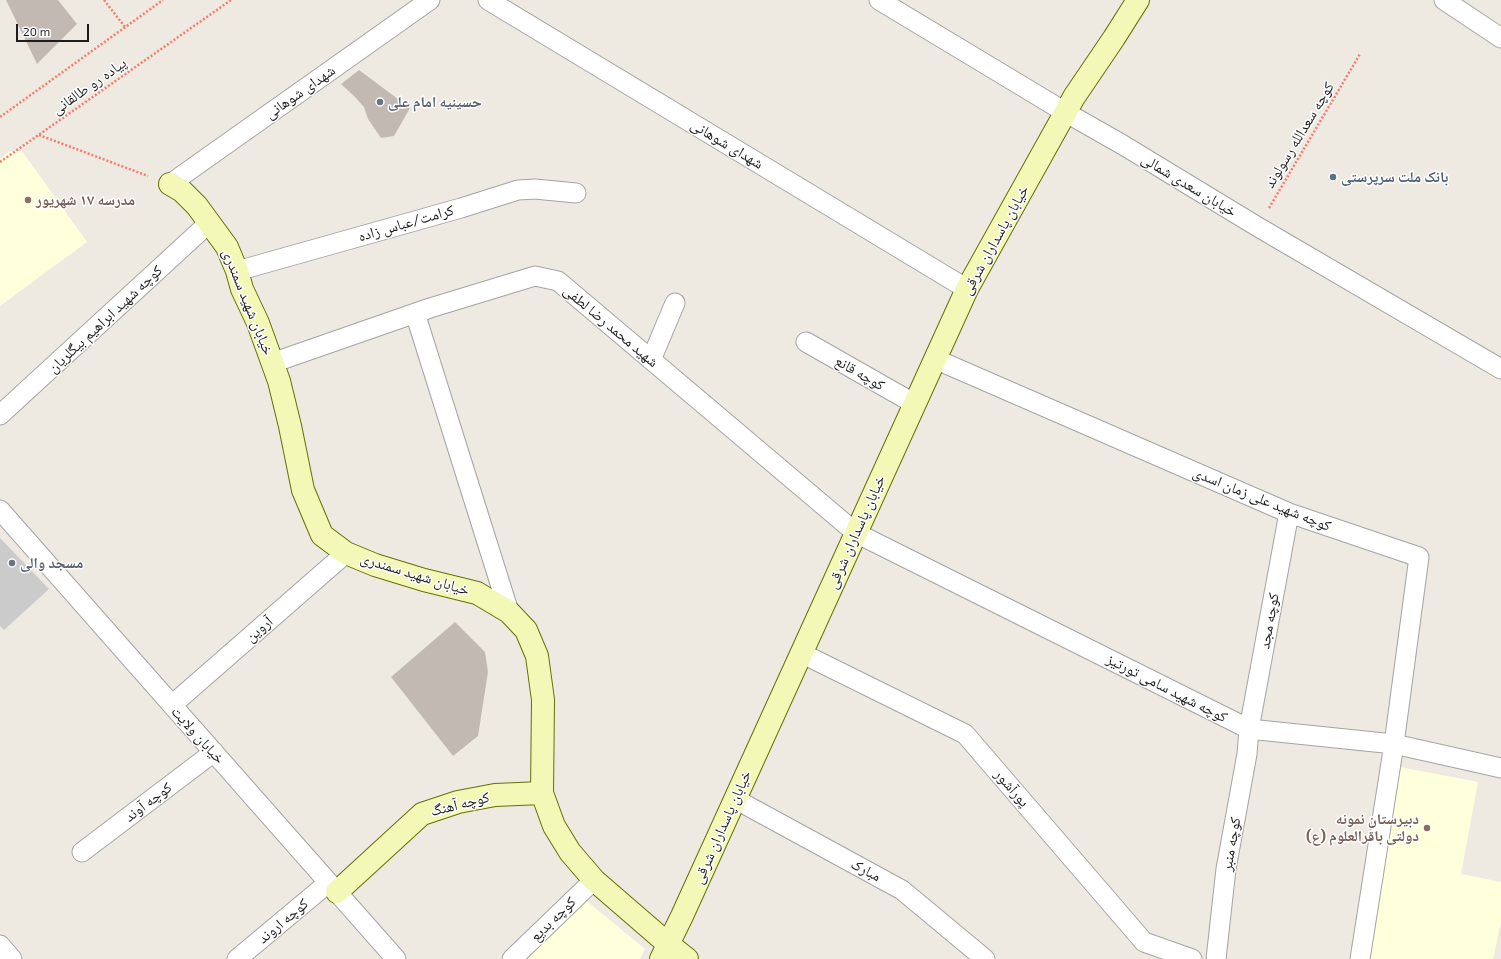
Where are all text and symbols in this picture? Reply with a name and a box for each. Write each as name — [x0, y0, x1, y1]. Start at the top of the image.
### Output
scale bar — [18, 16, 91, 42]
text: 20 m — [23, 24, 50, 38]
street label: پیاده رو طالقانی — [48, 54, 130, 118]
street label: شهدای شوهانی — [261, 61, 339, 123]
street label: کوچه سعدالله رسولوند — [1260, 79, 1338, 191]
place label: حسینیه امام علی — [388, 93, 482, 111]
marker: حسینیه امام علی — [375, 97, 385, 107]
street label: شهدای شوهانی — [687, 115, 767, 173]
street label: خیابان سعدی شمالی — [1138, 149, 1240, 221]
place label: بانک ملت سرپرستی — [1341, 168, 1448, 186]
marker: بانک ملت سرپرستی — [1328, 172, 1338, 182]
street label: خیابان پاسداران شرقی — [957, 182, 1033, 298]
place label: مدرسه ۱۷ شهریور — [36, 191, 135, 209]
marker: مدرسه ۱۷ شهریور — [23, 195, 33, 205]
street label: کرامت/عباس زاده — [356, 201, 456, 245]
street label: خیابان شهید سمندری — [219, 246, 277, 358]
street label: کوچه شهید ابراهیم بیگلریان — [44, 261, 166, 377]
street label: شهید محمد رضا لطفی — [560, 281, 662, 371]
street label: کوچه قانع — [832, 352, 888, 394]
street label: کوچه شهید علی زمان اسدی — [1190, 463, 1334, 535]
street label: خیابان پاسداران شرقی — [823, 472, 889, 592]
street label: خیابان شهید سمندری — [358, 549, 472, 599]
place label: مسجد والی — [20, 554, 83, 572]
marker: مسجد والی — [7, 558, 17, 568]
street label: کوچه مجد — [1255, 591, 1283, 651]
street label: آروین — [242, 612, 276, 646]
street label: کوچه شهید سامی تورتیز — [1104, 650, 1230, 726]
street label: خیابان ولایت — [168, 703, 228, 767]
street label: پورآشور — [991, 765, 1033, 811]
street label: خیابان پاسداران شرقی — [689, 767, 755, 887]
street label: کوچه آوند — [121, 778, 175, 826]
street label: کوچه آهنگ — [429, 788, 491, 820]
place label: دبیرستان نمونه دولتی باقرالعلوم (ع) — [1306, 810, 1419, 845]
street label: کوچه منبر — [1217, 816, 1245, 872]
marker: دبیرستان نمونه دولتی باقرالعلوم (ع) — [1422, 823, 1432, 833]
street label: مبارک — [848, 855, 884, 885]
street label: کوچه بدیع — [526, 893, 580, 945]
street label: کوچه اروند — [254, 895, 312, 947]

